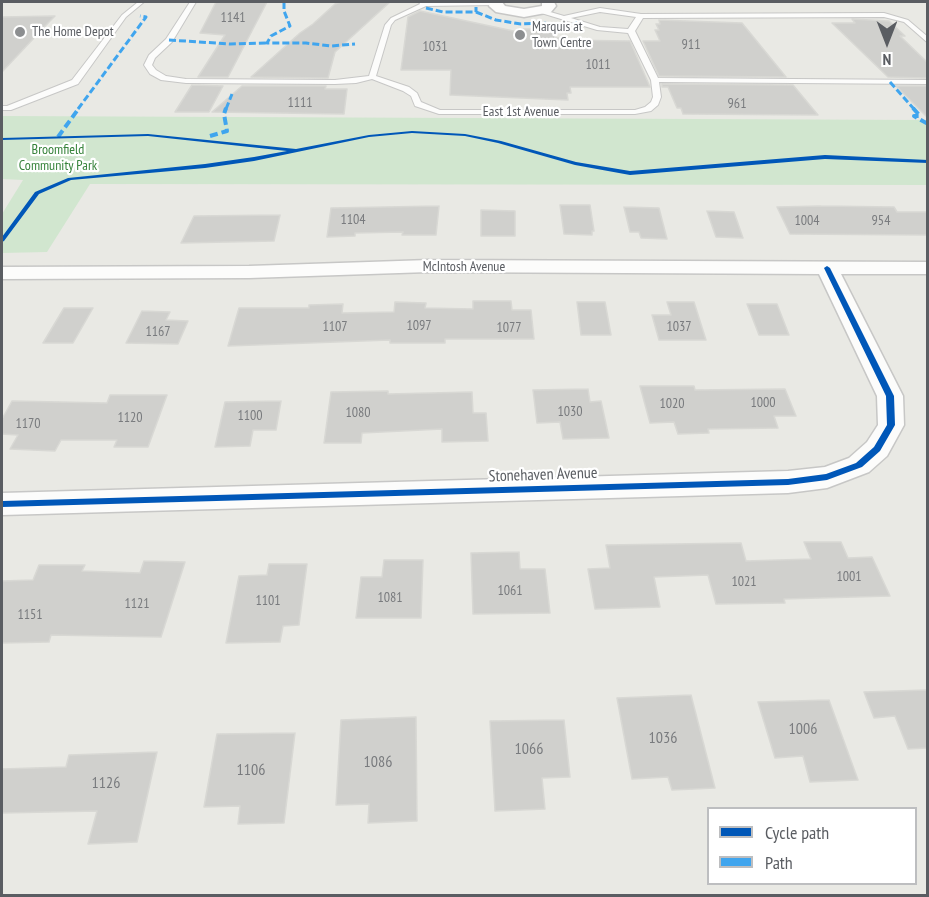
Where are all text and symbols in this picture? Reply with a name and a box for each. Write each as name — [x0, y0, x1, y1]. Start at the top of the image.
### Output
house number: 1141 — [220, 10, 246, 26]
north arrow — [857, 12, 917, 72]
place label: Marquis at Town Centre — [532, 19, 592, 51]
place label: The Home Depot — [32, 24, 114, 40]
marker: The Home Depot — [13, 25, 27, 39]
marker: Marquis at Town Centre — [513, 28, 527, 42]
house number: 911 — [682, 37, 700, 53]
house number: 1031 — [422, 39, 448, 55]
text: N — [883, 50, 891, 70]
house number: 1011 — [585, 57, 611, 73]
house number: 1111 — [287, 95, 313, 111]
house number: 961 — [728, 96, 746, 112]
street label: East 1st Avenue — [483, 104, 559, 120]
park label: Broomfield Community Park — [19, 142, 97, 174]
house number: 1104 — [340, 212, 366, 228]
house number: 1004 — [794, 213, 820, 229]
house number: 954 — [872, 213, 890, 229]
street label: McIntosh Avenue — [423, 259, 505, 275]
house number: 1097 — [406, 318, 432, 334]
house number: 1107 — [322, 319, 348, 335]
house number: 1037 — [666, 319, 692, 335]
house number: 1077 — [496, 320, 522, 336]
house number: 1167 — [145, 324, 171, 340]
house number: 1000 — [750, 395, 776, 411]
house number: 1020 — [659, 396, 685, 412]
house number: 1030 — [557, 404, 583, 420]
house number: 1080 — [345, 405, 371, 421]
house number: 1100 — [237, 408, 263, 424]
house number: 1120 — [117, 410, 143, 426]
house number: 1170 — [15, 416, 41, 432]
street label: Stonehaven Avenue — [488, 464, 598, 486]
house number: 1001 — [836, 569, 862, 585]
house number: 1021 — [731, 574, 757, 590]
house number: 1061 — [497, 583, 523, 599]
house number: 1081 — [377, 590, 403, 606]
house number: 1101 — [255, 593, 281, 609]
house number: 1121 — [124, 596, 150, 612]
house number: 1151 — [17, 607, 43, 623]
house number: 1006 — [789, 719, 817, 739]
house number: 1036 — [649, 728, 677, 748]
house number: 1066 — [515, 739, 543, 759]
house number: 1086 — [364, 752, 392, 772]
house number: 1106 — [237, 760, 265, 780]
house number: 1126 — [92, 773, 120, 793]
legend — [707, 807, 917, 885]
text: Cycle path — [765, 821, 829, 844]
text: Path — [765, 851, 793, 874]

